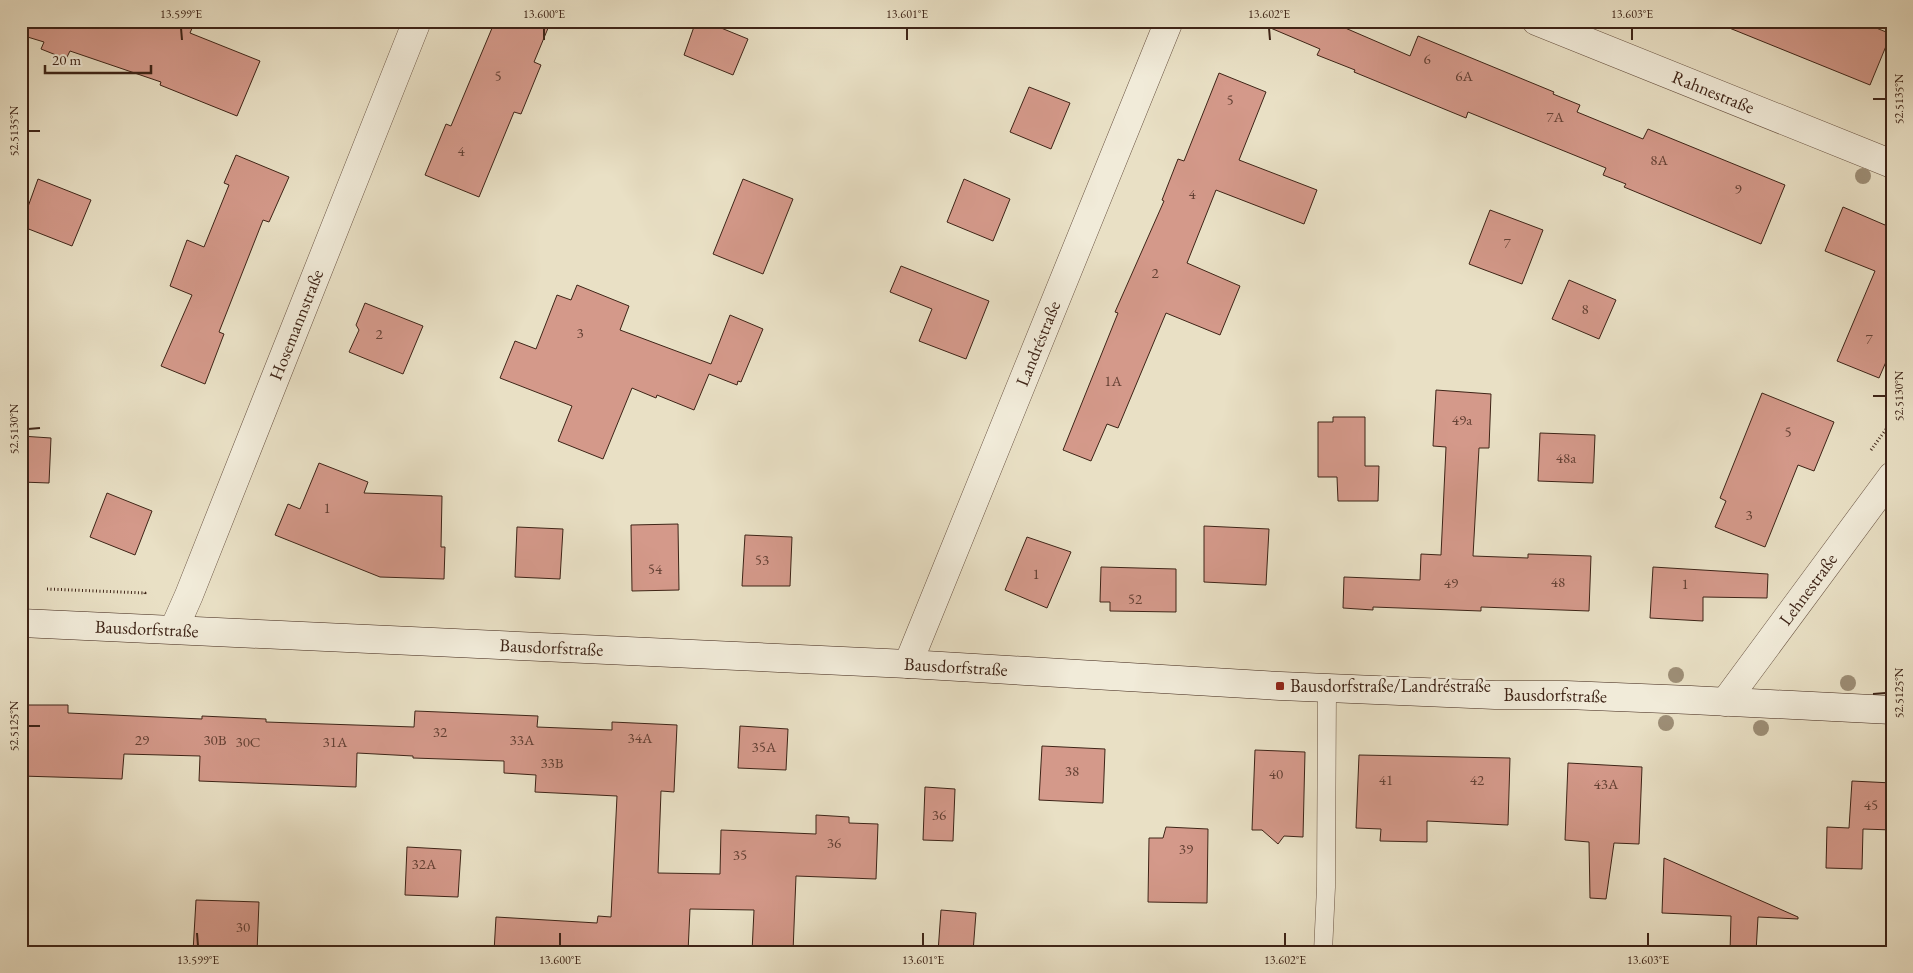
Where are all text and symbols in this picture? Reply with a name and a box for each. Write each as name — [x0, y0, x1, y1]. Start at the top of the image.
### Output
text: 13.599°E — [160, 6, 202, 22]
text: 13.600°E — [523, 6, 565, 22]
text: 13.601°E — [886, 6, 928, 22]
text: 13.602°E — [1248, 6, 1290, 22]
text: 13.603°E — [1611, 6, 1653, 22]
scale bar — [45, 42, 151, 74]
house number: 6 — [1423, 49, 1431, 68]
text: 20 m — [52, 50, 81, 69]
street label: Rahnestraße — [1669, 65, 1758, 119]
house number: 5 — [494, 66, 502, 85]
house number: 6A — [1455, 66, 1473, 85]
text: 52.5135°N — [1891, 73, 1907, 124]
house number: 5 — [1226, 90, 1234, 109]
text: 52.5135°N — [6, 105, 22, 156]
house number: 7A — [1546, 107, 1564, 126]
house number: 4 — [457, 141, 465, 160]
house number: 8A — [1650, 150, 1668, 169]
house number: 9 — [1734, 179, 1742, 198]
house number: 4 — [1188, 184, 1196, 203]
house number: 7 — [1503, 233, 1511, 252]
house number: 2 — [1151, 263, 1159, 282]
street label: Hosemannstraße — [264, 266, 328, 383]
street label: Landréstraße — [1010, 297, 1065, 389]
house number: 8 — [1581, 299, 1589, 318]
house number: 3 — [576, 323, 584, 342]
house number: 2 — [375, 324, 383, 343]
house number: 7 — [1865, 329, 1873, 348]
text: 52.5130°N — [1891, 370, 1907, 421]
house number: 1A — [1104, 371, 1122, 390]
text: 52.5130°N — [6, 403, 22, 454]
house number: 49a — [1452, 410, 1472, 429]
house number: 5 — [1784, 422, 1792, 441]
house number: 48a — [1556, 448, 1576, 467]
house number: 1 — [323, 498, 331, 517]
house number: 3 — [1745, 505, 1753, 524]
street label: Lehnestraße — [1774, 548, 1842, 630]
house number: 53 — [755, 550, 769, 569]
house number: 54 — [648, 559, 663, 578]
house number: 1 — [1032, 564, 1040, 583]
house number: 48 — [1551, 572, 1565, 591]
house number: 49 — [1444, 573, 1458, 592]
house number: 1 — [1681, 574, 1689, 593]
house number: 52 — [1128, 589, 1143, 608]
street label: Bausdorfstraße — [95, 614, 199, 642]
street label: Bausdorfstraße — [499, 633, 604, 661]
street label: Bausdorfstraße — [904, 652, 1008, 681]
text: 52.5125°N — [1891, 667, 1907, 718]
place label: Bausdorfstraße/Landréstraße — [1290, 674, 1491, 697]
marker: Bausdorfstraße/Landréstraße — [1274, 680, 1286, 692]
street label: Bausdorfstraße — [1503, 683, 1607, 708]
text: 52.5125°N — [6, 700, 22, 751]
house number: 32 — [433, 722, 448, 741]
house number: 34A — [628, 728, 653, 747]
house number: 29 — [135, 730, 149, 749]
house number: 30B — [203, 730, 227, 749]
house number: 33A — [510, 730, 535, 749]
house number: 30C — [235, 732, 261, 751]
house number: 31A — [323, 732, 348, 751]
house number: 35A — [752, 737, 777, 756]
house number: 33B — [540, 753, 564, 772]
house number: 38 — [1065, 761, 1079, 780]
house number: 40 — [1269, 764, 1283, 783]
house number: 41 — [1379, 770, 1393, 789]
house number: 42 — [1470, 770, 1485, 789]
house number: 43A — [1594, 774, 1619, 793]
house number: 45 — [1864, 795, 1878, 814]
house number: 36 — [932, 805, 946, 824]
house number: 36 — [827, 833, 841, 852]
house number: 39 — [1179, 839, 1193, 858]
house number: 35 — [733, 845, 747, 864]
house number: 32A — [412, 854, 437, 873]
house number: 30 — [236, 917, 250, 936]
text: 13.599°E — [177, 952, 219, 968]
text: 13.600°E — [539, 952, 581, 968]
text: 13.601°E — [902, 952, 944, 968]
text: 13.602°E — [1264, 952, 1306, 968]
text: 13.603°E — [1627, 952, 1669, 968]

